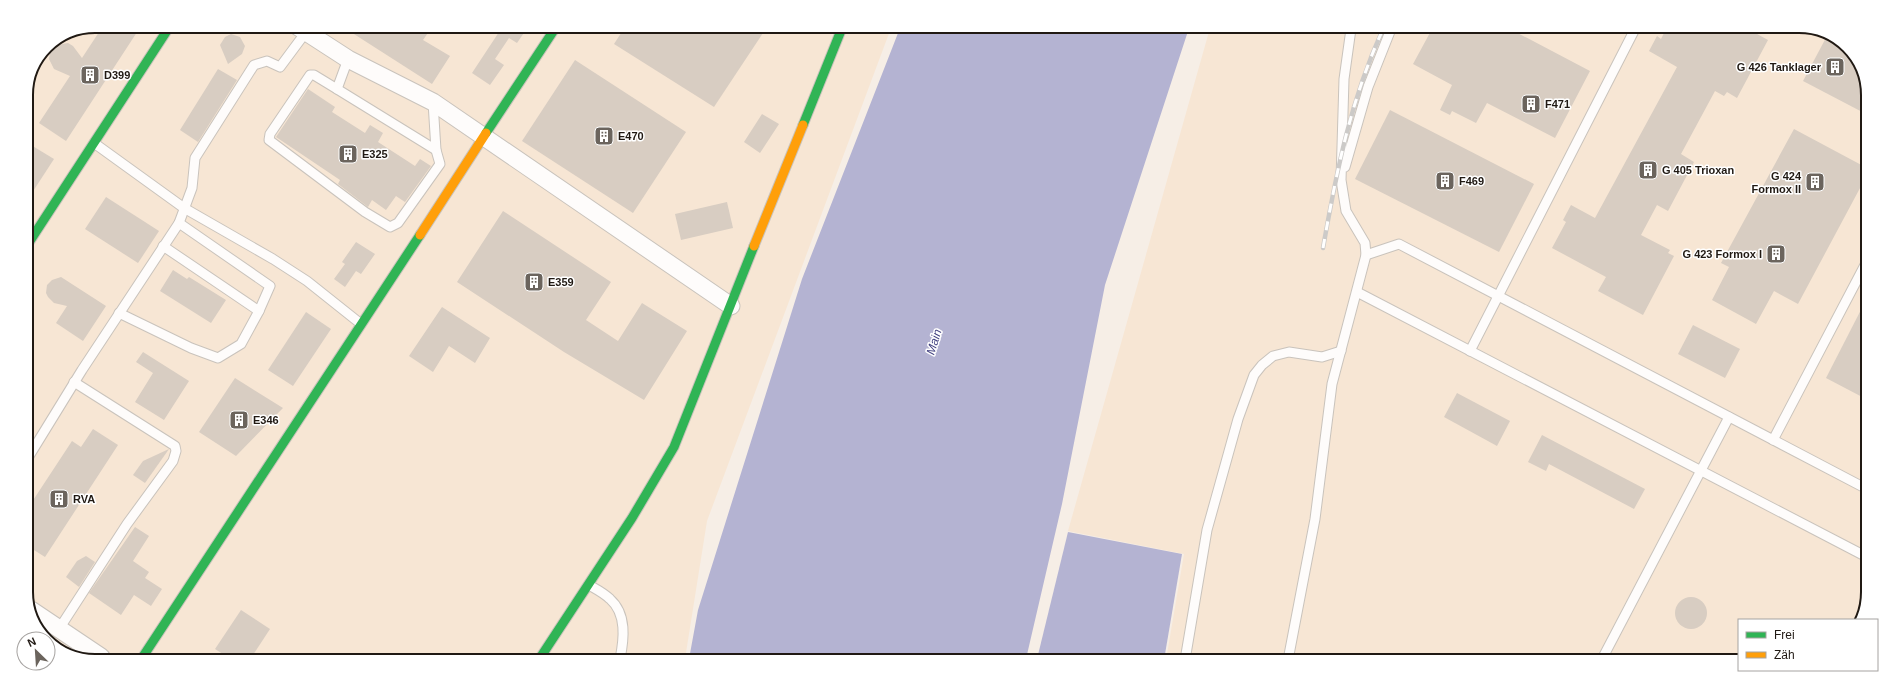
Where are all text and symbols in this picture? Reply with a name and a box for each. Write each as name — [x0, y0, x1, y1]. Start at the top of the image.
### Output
building icon: G 426 Tanklager — [1824, 56, 1846, 78]
place label: G 426 Tanklager — [1737, 61, 1822, 73]
building icon: D399 — [79, 64, 101, 86]
place label: D399 — [104, 69, 130, 81]
building icon: F471 — [1520, 93, 1542, 115]
place label: F471 — [1545, 98, 1570, 110]
building icon: E470 — [593, 125, 615, 147]
place label: E470 — [618, 130, 644, 142]
building icon: E325 — [337, 143, 359, 165]
place label: E325 — [362, 148, 388, 160]
building icon: G 405 Trioxan — [1637, 159, 1659, 181]
place label: G 405 Trioxan — [1662, 164, 1734, 176]
building icon: F469 — [1434, 170, 1456, 192]
place label: G 424 Formox II — [1751, 170, 1802, 195]
building icon: G 424 Formox II — [1804, 171, 1826, 193]
place label: F469 — [1459, 175, 1484, 187]
building icon: G 423 Formox I — [1765, 243, 1787, 265]
place label: G 423 Formox I — [1683, 248, 1762, 260]
building icon: E359 — [523, 271, 545, 293]
place label: E359 — [548, 276, 574, 288]
water label: Main — [924, 327, 945, 356]
building icon: E346 — [228, 409, 250, 431]
place label: E346 — [253, 414, 279, 426]
building icon: RVA — [48, 488, 70, 510]
place label: RVA — [73, 493, 95, 505]
legend — [1738, 619, 1878, 671]
text: Frei — [1774, 628, 1795, 642]
north arrow — [16, 631, 56, 671]
text: N — [26, 635, 38, 649]
text: Zäh — [1774, 648, 1795, 662]

